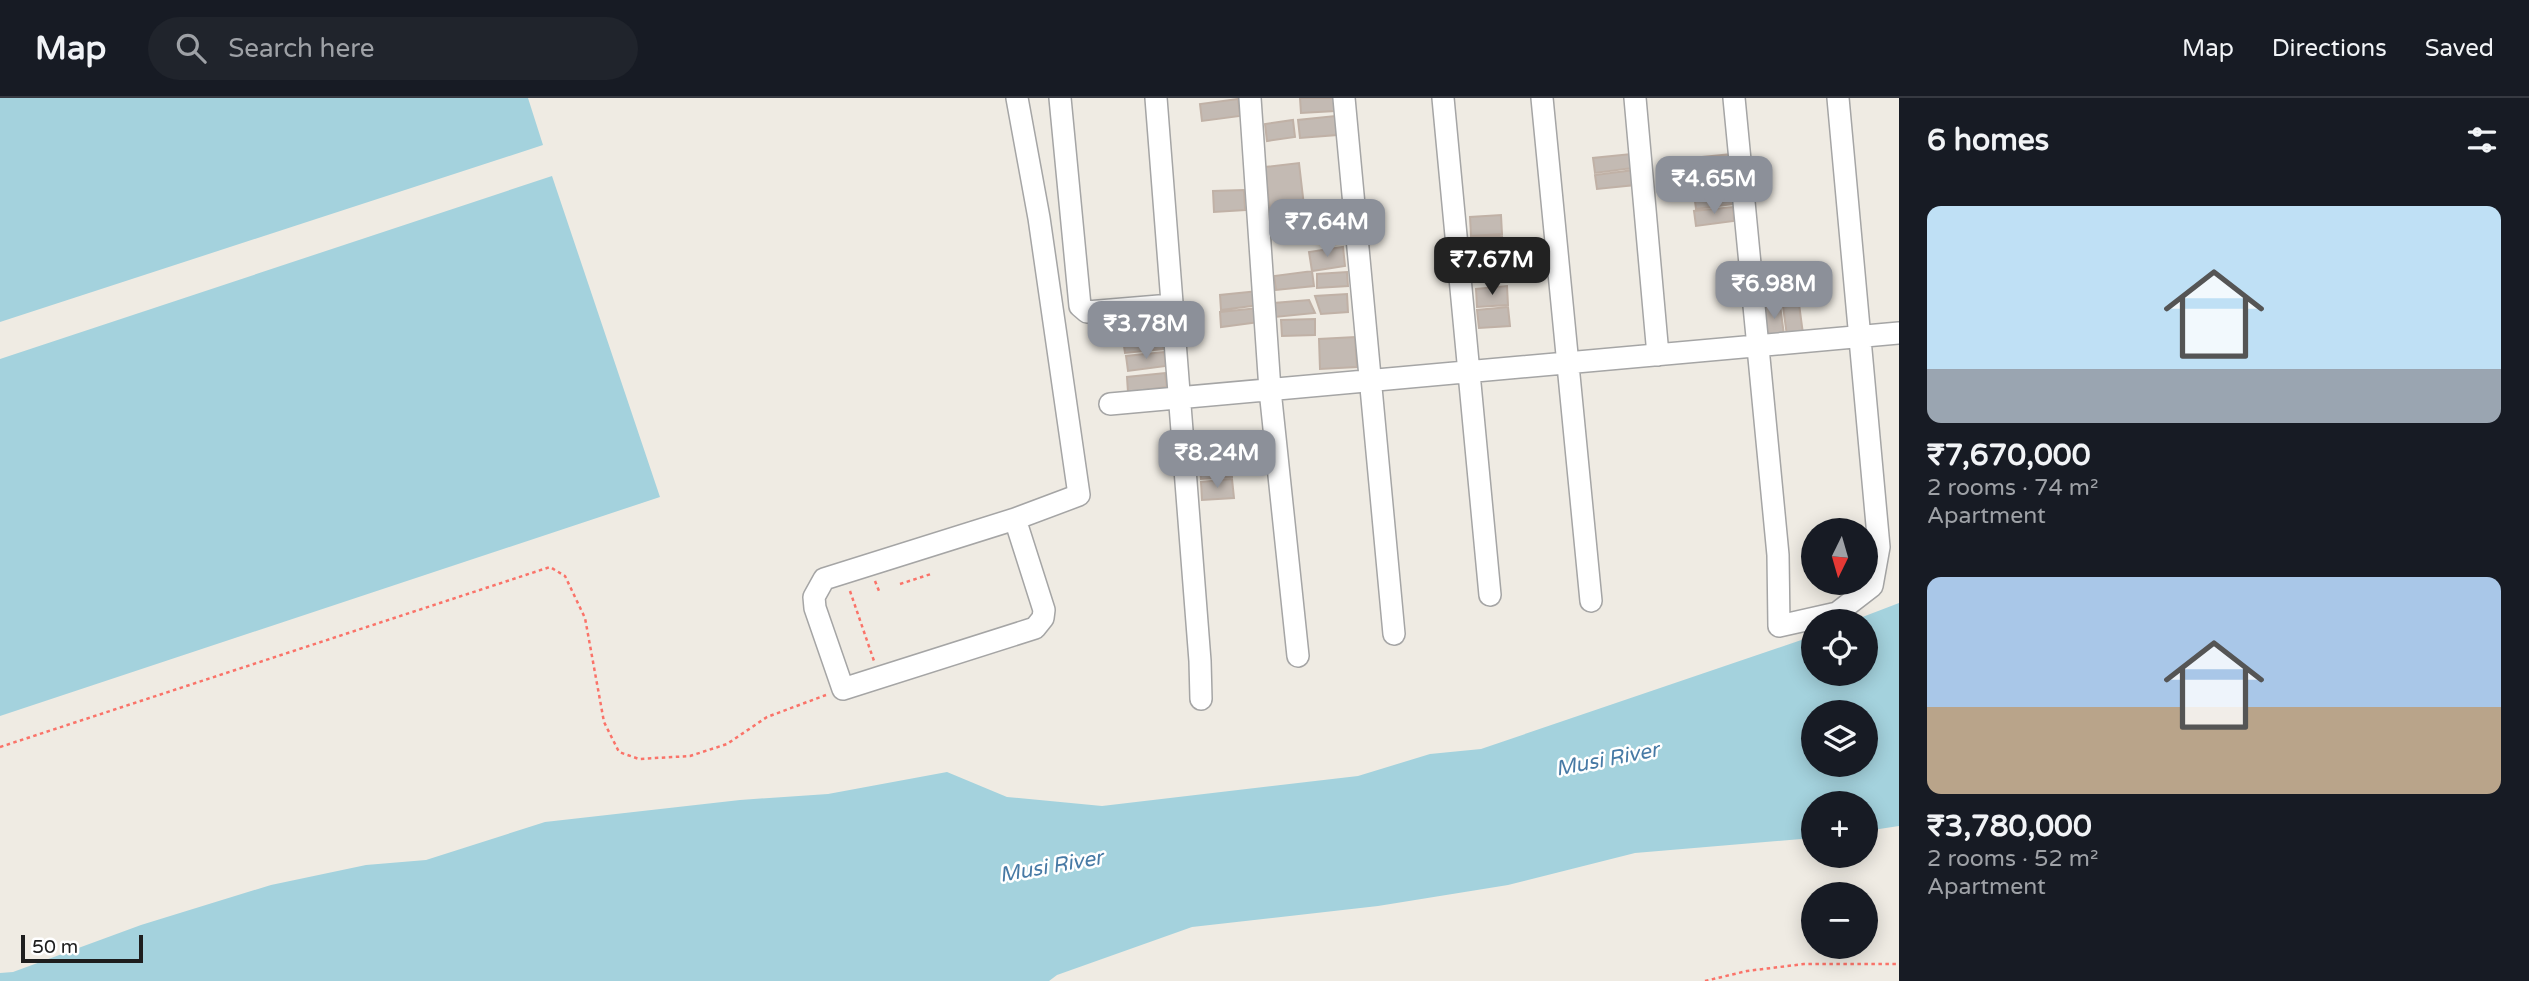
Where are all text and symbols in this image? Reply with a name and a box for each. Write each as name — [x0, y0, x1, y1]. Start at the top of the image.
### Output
search box — [148, 17, 638, 80]
text: Map — [35, 29, 106, 68]
icon: search — [172, 29, 210, 67]
text: Search here — [228, 33, 374, 64]
text: Map — [2182, 34, 2234, 63]
text: Directions — [2272, 34, 2387, 63]
text: Saved — [2425, 34, 2494, 63]
icon: filters — [2463, 121, 2501, 159]
text: 6 homes — [1927, 122, 2049, 159]
pin: ₹4.65M — [1657, 156, 1771, 216]
text: ₹4.65M — [1672, 165, 1757, 193]
pin: ₹7.64M — [1270, 200, 1384, 259]
text: ₹7.64M — [1285, 208, 1369, 236]
pin: ₹7.67M — [1435, 238, 1549, 297]
text: ₹7.67M — [1450, 246, 1534, 274]
icon: home — [2151, 251, 2277, 377]
pin: ₹6.98M — [1717, 262, 1831, 321]
text: ₹6.98M — [1732, 270, 1817, 298]
pin: ₹3.78M — [1089, 302, 1203, 361]
text: ₹3.78M — [1104, 310, 1188, 338]
pin: ₹8.24M — [1160, 430, 1274, 490]
text: ₹7,670,000 — [1927, 437, 2091, 474]
text: ₹8.24M — [1175, 439, 1260, 467]
text: 2 rooms · 74 m² — [1927, 474, 2098, 502]
text: Apartment — [1927, 502, 2046, 530]
north arrow — [1801, 518, 1878, 595]
map controls — [1801, 518, 1878, 959]
button: locate — [1801, 609, 1878, 686]
icon: home — [2151, 622, 2277, 748]
button: layers — [1801, 700, 1878, 777]
water label: Musi River — [1553, 737, 1664, 782]
button: + — [1801, 791, 1878, 868]
text: ₹3,780,000 — [1927, 808, 2092, 845]
water label: Musi River — [997, 845, 1108, 888]
text: 2 rooms · 52 m² — [1927, 845, 2098, 873]
text: Apartment — [1927, 873, 2046, 901]
button: − — [1801, 882, 1878, 959]
scale bar — [21, 932, 144, 964]
text: 50 m — [32, 936, 78, 958]

